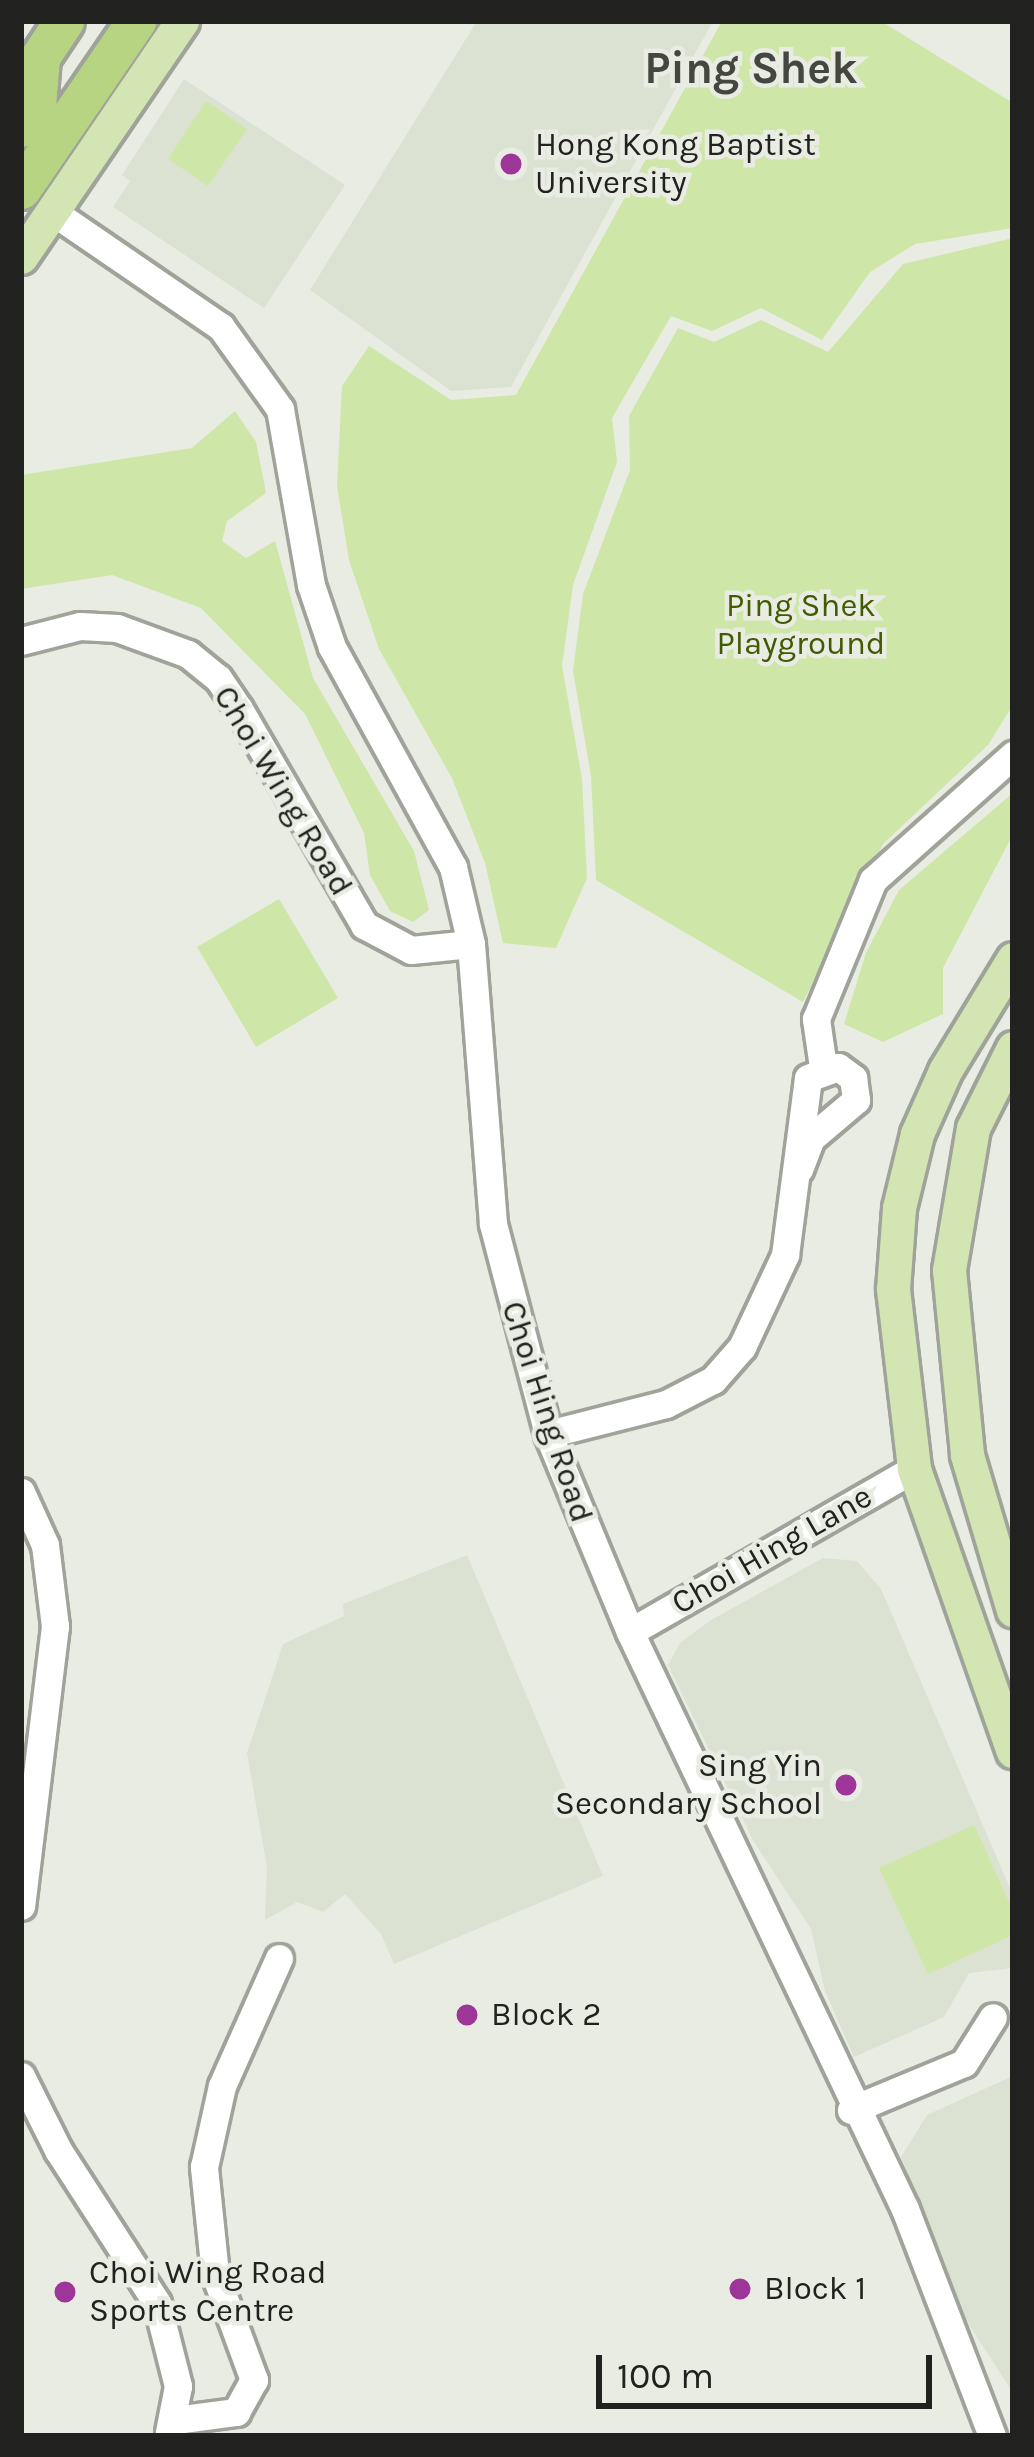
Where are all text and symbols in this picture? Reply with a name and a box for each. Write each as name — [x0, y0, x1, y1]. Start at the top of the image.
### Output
district label: Ping Shek — [644, 42, 858, 96]
place label: Hong Kong Baptist University — [535, 125, 816, 203]
marker: Hong Kong Baptist University — [498, 151, 524, 177]
park label: Ping Shek Playground — [717, 586, 885, 664]
street label: Choi Wing Road — [205, 679, 361, 903]
street label: Choi Hing Road — [493, 1296, 601, 1528]
street label: Choi Hing Lane — [665, 1477, 879, 1623]
place label: Sing Yin Secondary School — [555, 1746, 822, 1824]
marker: Sing Yin Secondary School — [833, 1772, 859, 1798]
place label: Block 2 — [491, 1995, 601, 2035]
marker: Block 2 — [454, 2002, 480, 2028]
place label: Choi Wing Road Sports Centre — [89, 2253, 327, 2331]
place label: Block 1 — [764, 2269, 866, 2309]
marker: Block 1 — [727, 2276, 753, 2302]
marker: Choi Wing Road Sports Centre — [52, 2279, 78, 2305]
scale bar — [602, 2331, 938, 2405]
text: 100 m — [617, 2355, 714, 2397]

